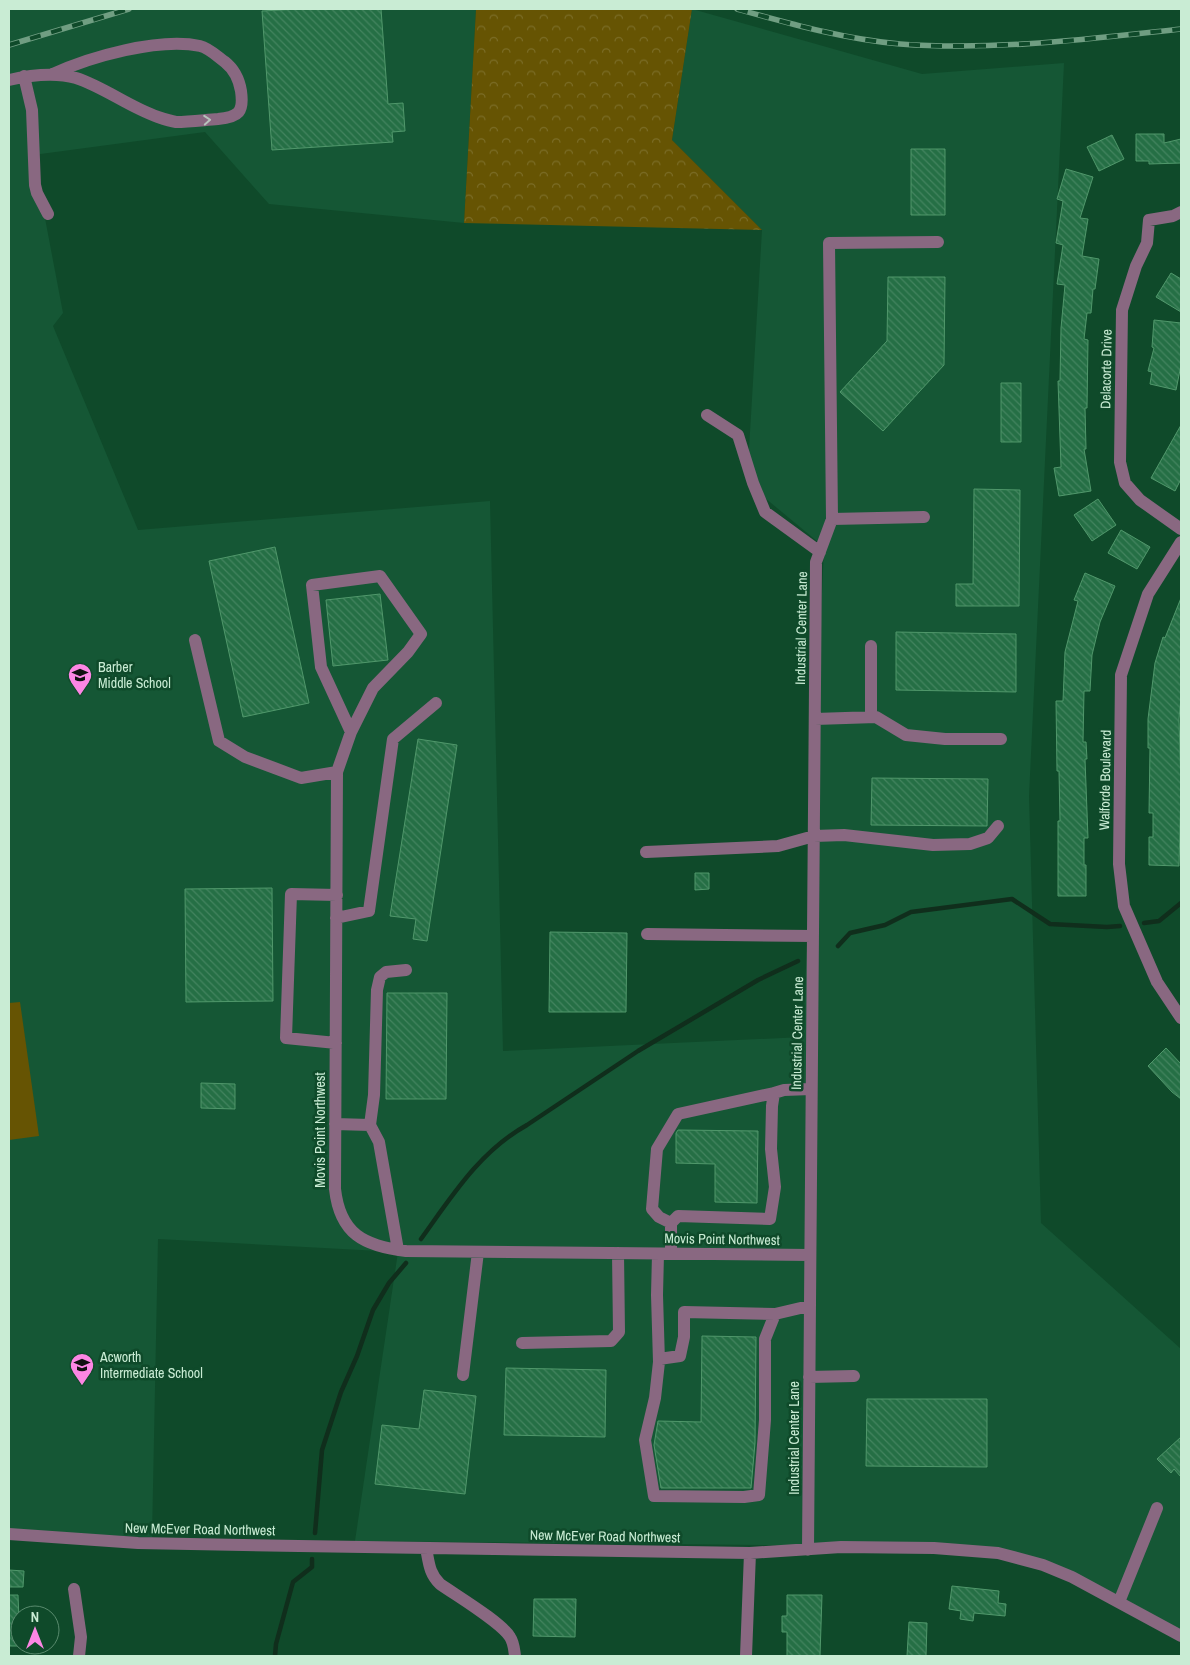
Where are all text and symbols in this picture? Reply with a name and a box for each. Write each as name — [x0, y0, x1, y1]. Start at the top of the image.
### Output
one-way arrow — [204, 114, 212, 125]
street label: Delacorte Drive — [1096, 329, 1116, 409]
street label: Industrial Center Lane — [791, 571, 811, 685]
place label: Barber Middle School — [98, 658, 171, 692]
school or university icon: Barber Middle School — [67, 662, 93, 696]
street label: Walforde Boulevard — [1095, 730, 1115, 830]
street label: Industrial Center Lane — [787, 976, 807, 1090]
street label: Movis Point Northwest — [311, 1072, 329, 1188]
street label: Movis Point Northwest — [664, 1229, 780, 1249]
place label: Acworth Intermediate School — [99, 1348, 203, 1382]
school or university icon: Acworth Intermediate School — [69, 1352, 95, 1386]
street label: Industrial Center Lane — [785, 1381, 803, 1495]
street label: New McEver Road Northwest — [125, 1519, 275, 1539]
street label: New McEver Road Northwest — [530, 1526, 680, 1546]
north arrow — [10, 1605, 60, 1655]
text: N — [31, 1608, 39, 1626]

